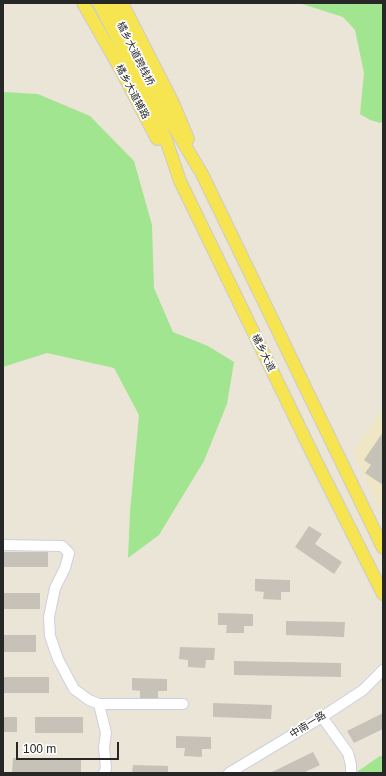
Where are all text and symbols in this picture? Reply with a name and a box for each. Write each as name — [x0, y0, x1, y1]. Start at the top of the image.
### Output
street label: 橘乡大道跨线桥 — [114, 20, 156, 88]
street label: 橘乡大道辅路 — [113, 63, 151, 121]
street label: 橘乡大道 — [249, 332, 277, 374]
street label: 中南一路 — [288, 709, 328, 741]
scale bar — [18, 734, 121, 760]
text: 100 m — [23, 742, 56, 756]

